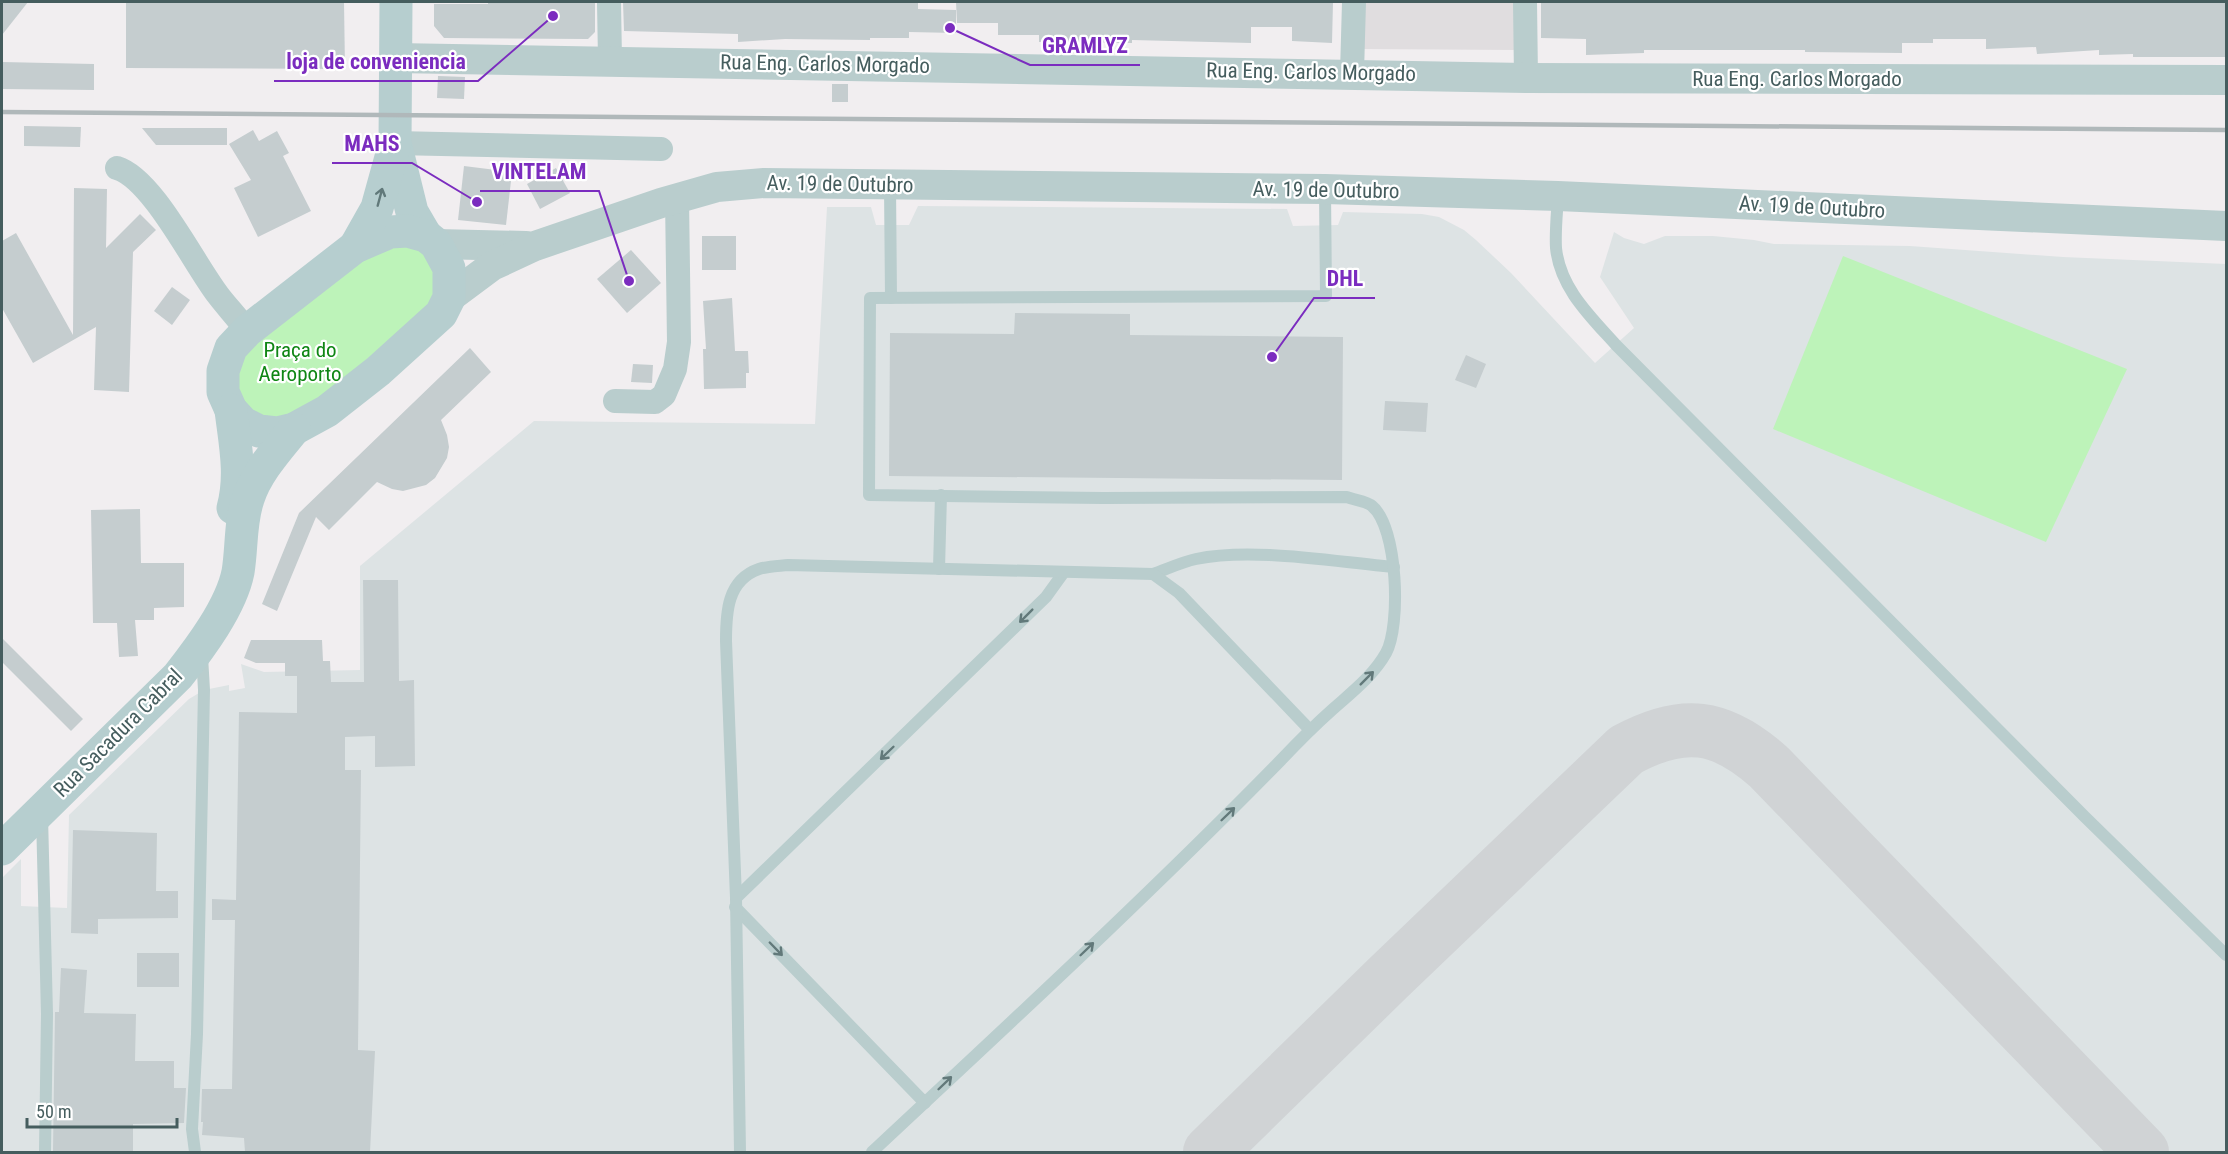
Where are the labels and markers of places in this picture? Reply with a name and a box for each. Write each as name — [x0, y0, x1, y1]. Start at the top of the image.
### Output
callout: GRAMLYZ — [1030, 25, 1140, 65]
callout: loja de conveniencia — [274, 41, 478, 81]
callout: MAHS — [332, 123, 412, 163]
callout: VINTELAM — [480, 151, 599, 191]
callout: DHL — [1314, 258, 1375, 298]

